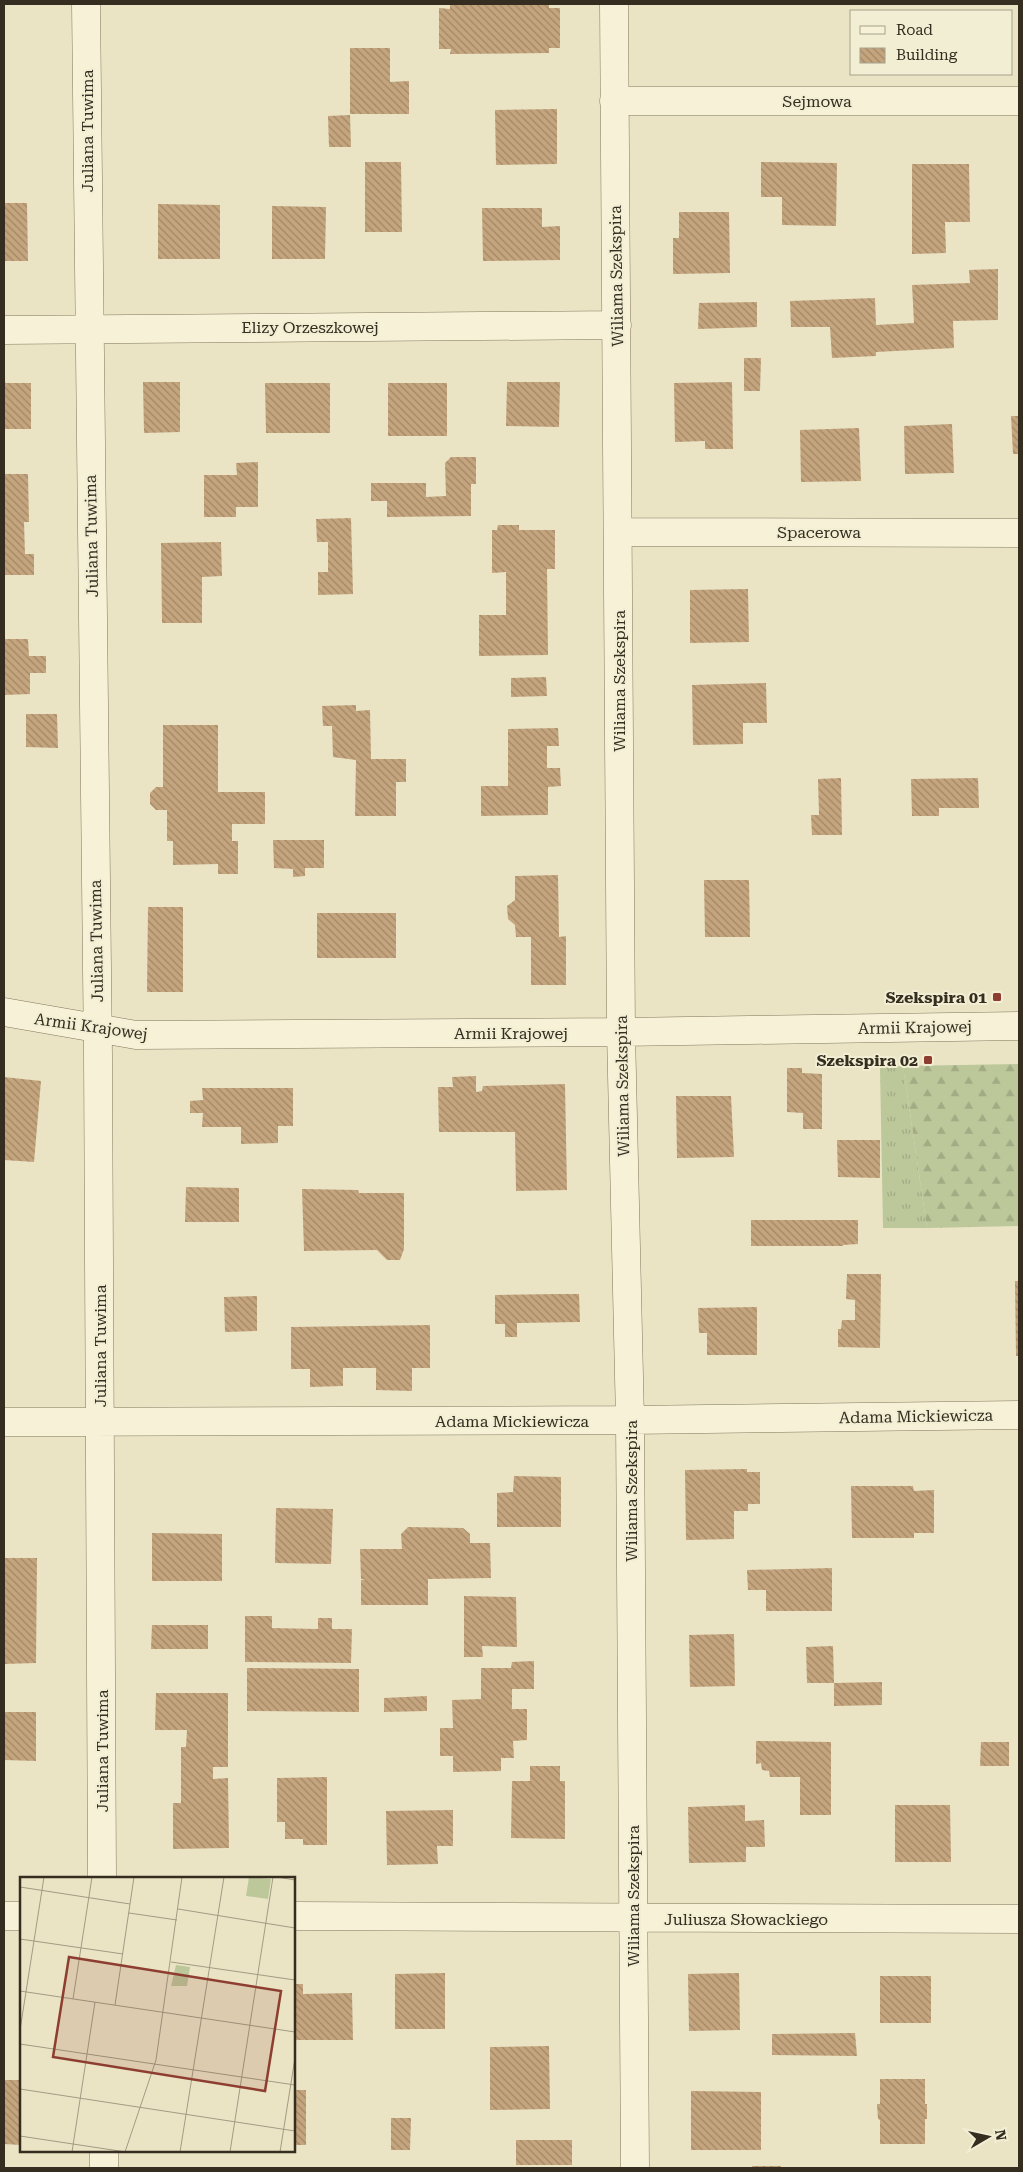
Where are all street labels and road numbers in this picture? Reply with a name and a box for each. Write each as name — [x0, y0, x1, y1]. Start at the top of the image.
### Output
street label: Juliana Tuwima — [78, 69, 97, 192]
street label: Sejmowa — [782, 92, 852, 111]
street label: Wiliama Szekspira — [606, 205, 627, 347]
street label: Elizy Orzeszkowej — [241, 318, 379, 337]
street label: Juliana Tuwima — [81, 474, 102, 597]
street label: Spacerowa — [777, 523, 861, 542]
street label: Wiliama Szekspira — [610, 610, 629, 752]
street label: Juliana Tuwima — [86, 879, 107, 1002]
street label: Armii Krajowej — [33, 1009, 149, 1044]
street label: Wiliama Szekspira — [612, 1015, 633, 1157]
street label: Armii Krajowej — [858, 1017, 972, 1038]
street label: Armii Krajowej — [454, 1024, 568, 1043]
street label: Juliana Tuwima — [91, 1284, 110, 1407]
street label: Adama Mickiewicza — [839, 1406, 994, 1427]
street label: Adama Mickiewicza — [435, 1412, 589, 1431]
street label: Wiliama Szekspira — [622, 1420, 641, 1562]
street label: Juliana Tuwima — [93, 1689, 112, 1812]
street label: Wiliama Szekspira — [624, 1825, 643, 1967]
street label: Juliusza Słowackiego — [664, 1910, 828, 1929]

